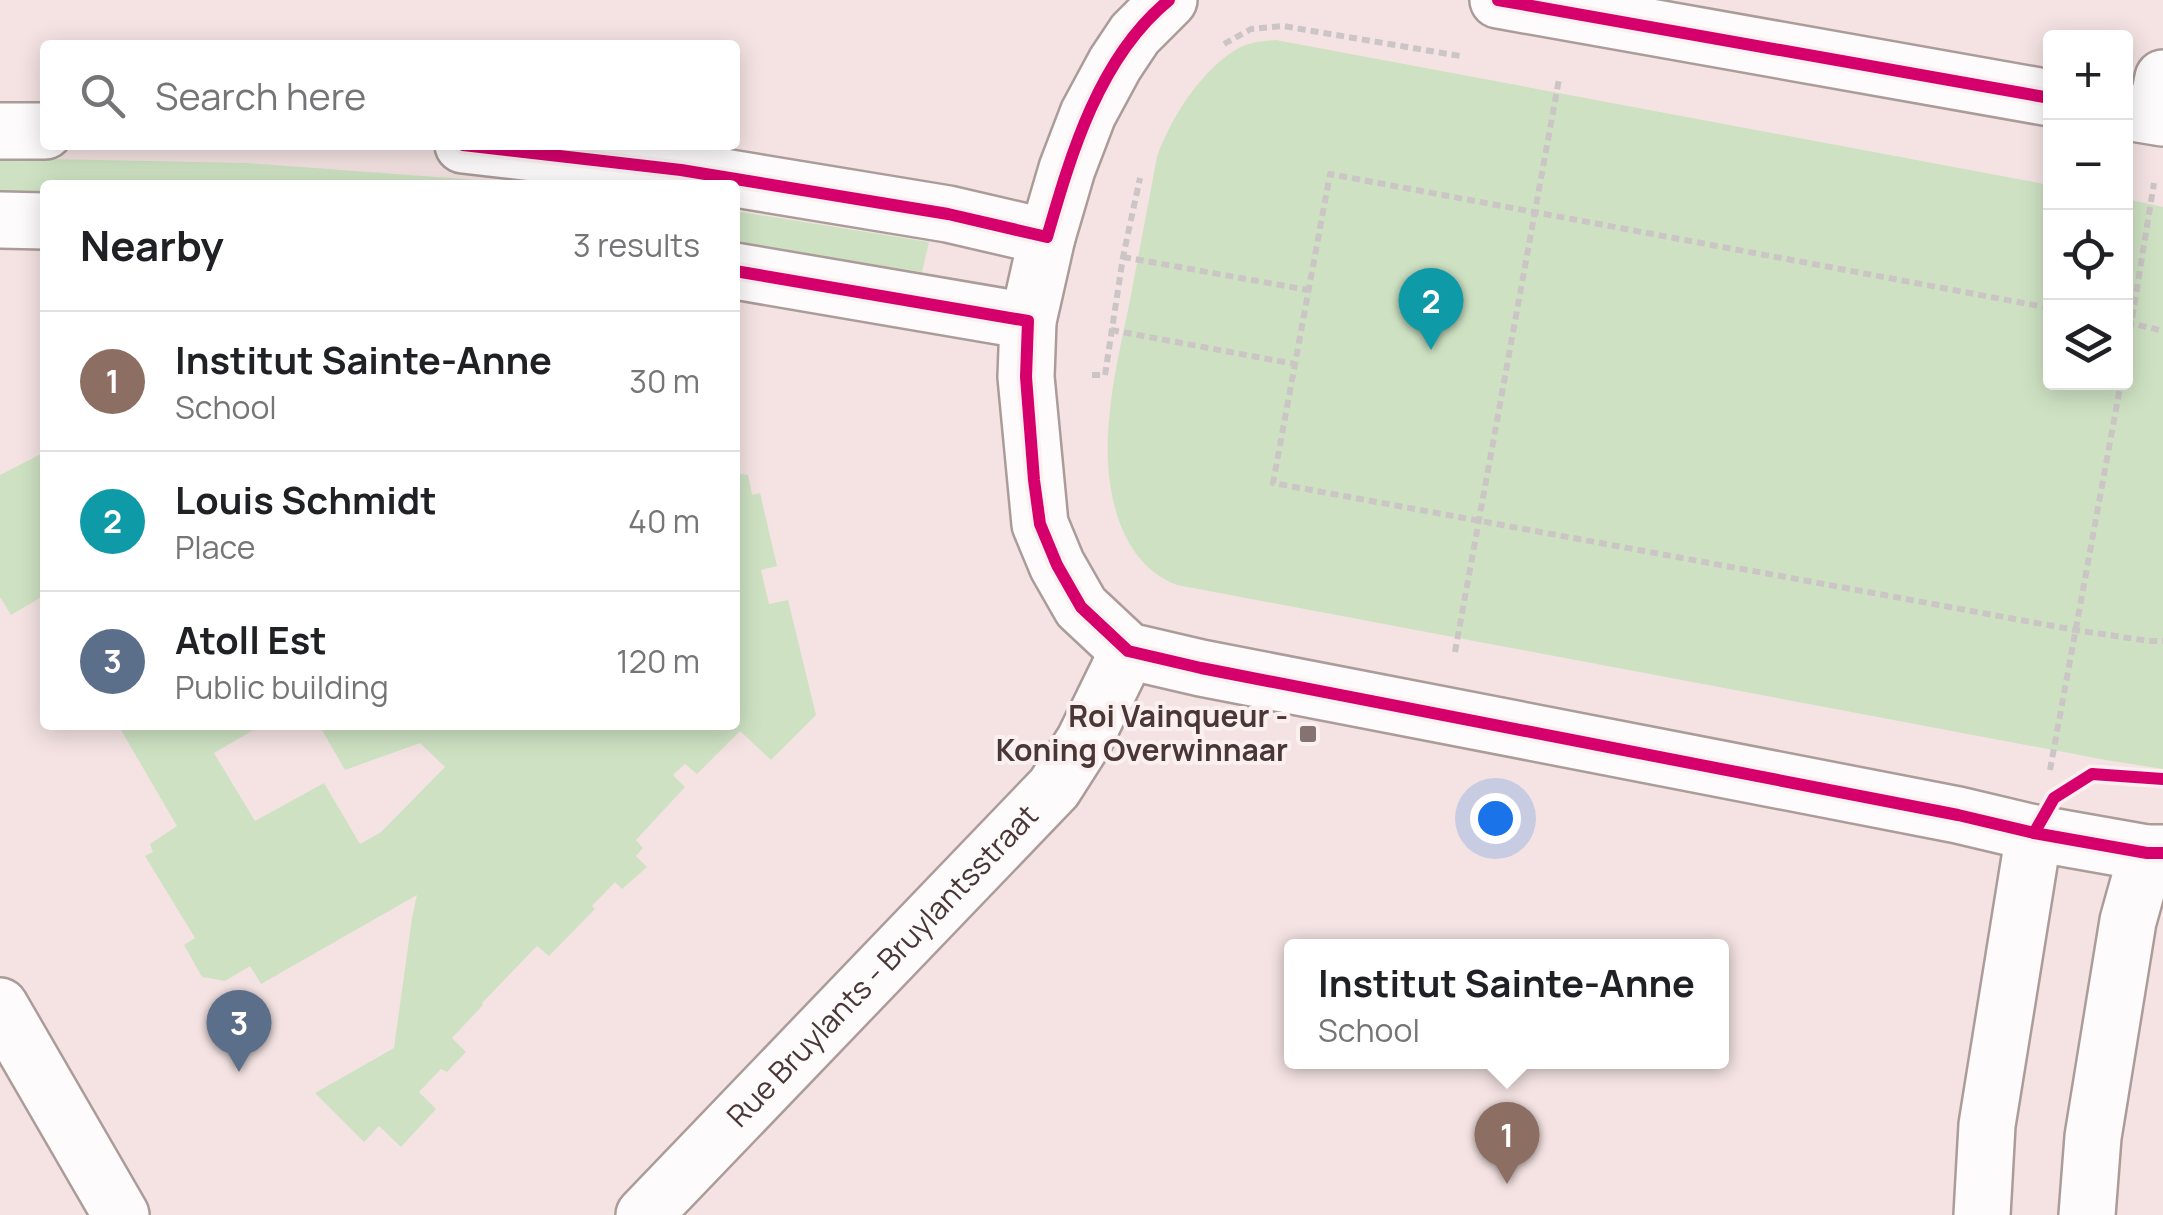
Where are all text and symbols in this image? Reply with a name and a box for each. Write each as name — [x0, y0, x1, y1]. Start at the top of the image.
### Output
map controls — [2043, 30, 2133, 390]
button: + — [2043, 30, 2133, 120]
search box — [40, 40, 740, 150]
icon: search — [75, 68, 130, 123]
text: Search here — [155, 69, 366, 121]
button: − — [2043, 120, 2133, 210]
button: locate — [2043, 210, 2133, 300]
text: Nearby — [80, 216, 224, 274]
text: 3 results — [573, 223, 700, 267]
pin: 2 — [1398, 268, 1464, 350]
button: layers — [2043, 300, 2133, 390]
text: Institut Sainte-Anne — [175, 333, 552, 385]
text: 1 — [105, 359, 120, 403]
text: 30 m — [629, 359, 700, 403]
text: School — [175, 385, 277, 429]
text: Louis Schmidt — [175, 473, 437, 525]
text: 2 — [103, 499, 122, 543]
text: 40 m — [628, 499, 700, 543]
text: Place — [175, 525, 256, 569]
text: Atoll Est — [175, 613, 327, 665]
text: 3 — [103, 639, 122, 683]
text: 120 m — [616, 639, 700, 683]
text: Public building — [175, 665, 389, 709]
place label: Roi Vainqueur - Koning Overwinnaar — [996, 695, 1288, 770]
marker: Roi Vainqueur - Koning Overwinnaar — [1297, 723, 1319, 745]
your location — [1470, 793, 1521, 844]
street label: Rue Bruylants - Bruylantsstraat — [717, 795, 1046, 1135]
popup — [1284, 939, 1729, 1069]
text: Institut Sainte-Anne — [1318, 956, 1695, 1008]
pin: 3 — [206, 990, 272, 1072]
text: School — [1318, 1008, 1420, 1052]
pin: 1 — [1474, 1102, 1540, 1184]

